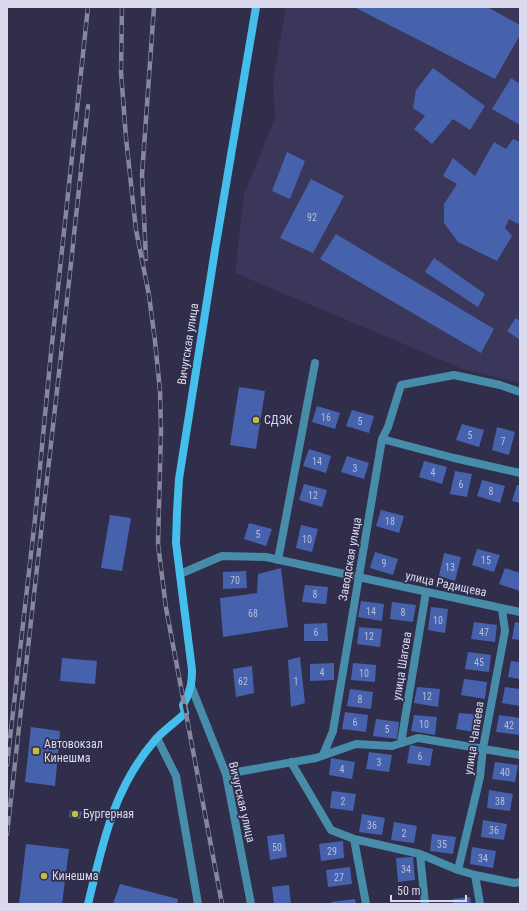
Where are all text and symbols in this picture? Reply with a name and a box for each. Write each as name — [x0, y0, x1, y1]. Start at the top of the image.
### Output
house number: 92 — [307, 212, 317, 223]
street label: Вичугская улица — [175, 302, 201, 386]
house number: 16 — [321, 412, 331, 423]
place label: СДЭК — [264, 413, 293, 427]
marker: СДЭК — [251, 415, 261, 425]
house number: 5 — [358, 416, 363, 427]
house number: 5 — [468, 430, 473, 441]
house number: 7 — [501, 436, 506, 447]
house number: 14 — [312, 456, 322, 467]
house number: 3 — [353, 463, 358, 474]
house number: 4 — [431, 467, 436, 478]
house number: 6 — [459, 479, 464, 490]
house number: 8 — [489, 486, 494, 497]
house number: 12 — [308, 490, 318, 501]
street label: Заводская улица — [336, 516, 364, 602]
house number: 18 — [385, 516, 395, 527]
house number: 5 — [256, 529, 261, 540]
house number: 10 — [302, 534, 312, 545]
house number: 15 — [481, 555, 491, 566]
house number: 9 — [382, 558, 387, 569]
house number: 13 — [445, 562, 455, 573]
street label: улица Радищева — [404, 569, 488, 600]
house number: 70 — [230, 575, 240, 586]
house number: 8 — [313, 589, 318, 600]
house number: 14 — [366, 606, 376, 617]
house number: 8 — [401, 607, 406, 618]
house number: 68 — [248, 608, 258, 619]
house number: 10 — [433, 615, 443, 626]
house number: 6 — [314, 627, 319, 638]
house number: 47 — [479, 627, 489, 638]
street label: улица Шагова — [390, 630, 414, 701]
house number: 12 — [364, 631, 374, 642]
house number: 45 — [474, 657, 484, 668]
house number: 4 — [320, 667, 325, 678]
house number: 10 — [359, 668, 369, 679]
house number: 62 — [238, 676, 248, 687]
house number: 1 — [294, 676, 298, 687]
house number: 12 — [422, 691, 432, 702]
house number: 8 — [358, 694, 363, 705]
street label: улица Чапаева — [461, 700, 487, 776]
house number: 6 — [353, 717, 358, 728]
house number: 10 — [419, 719, 429, 730]
house number: 42 — [504, 720, 514, 731]
house number: 5 — [385, 724, 390, 735]
place label: Автовокзал Кинешма — [44, 737, 103, 765]
marker: Автовокзал Кинешма — [31, 746, 41, 756]
house number: 6 — [418, 751, 423, 762]
house number: 3 — [377, 757, 382, 768]
street label: Вичугская улица — [226, 760, 258, 844]
house number: 4 — [340, 764, 345, 775]
house number: 40 — [500, 767, 510, 778]
house number: 2 — [341, 796, 346, 807]
house number: 38 — [495, 796, 505, 807]
place label: Бургерная — [83, 807, 134, 821]
marker: Бургерная — [70, 809, 80, 819]
house number: 36 — [367, 820, 377, 831]
house number: 36 — [489, 825, 499, 836]
house number: 2 — [402, 828, 407, 839]
house number: 35 — [437, 839, 447, 850]
house number: 50 — [272, 842, 282, 853]
house number: 29 — [327, 846, 337, 857]
house number: 34 — [478, 853, 488, 864]
house number: 34 — [401, 864, 411, 875]
place label: Кинешма — [52, 869, 99, 883]
marker: Кинешма — [39, 871, 49, 881]
house number: 27 — [334, 872, 344, 883]
scale bar — [391, 877, 466, 903]
text: 50 m — [397, 884, 421, 898]

